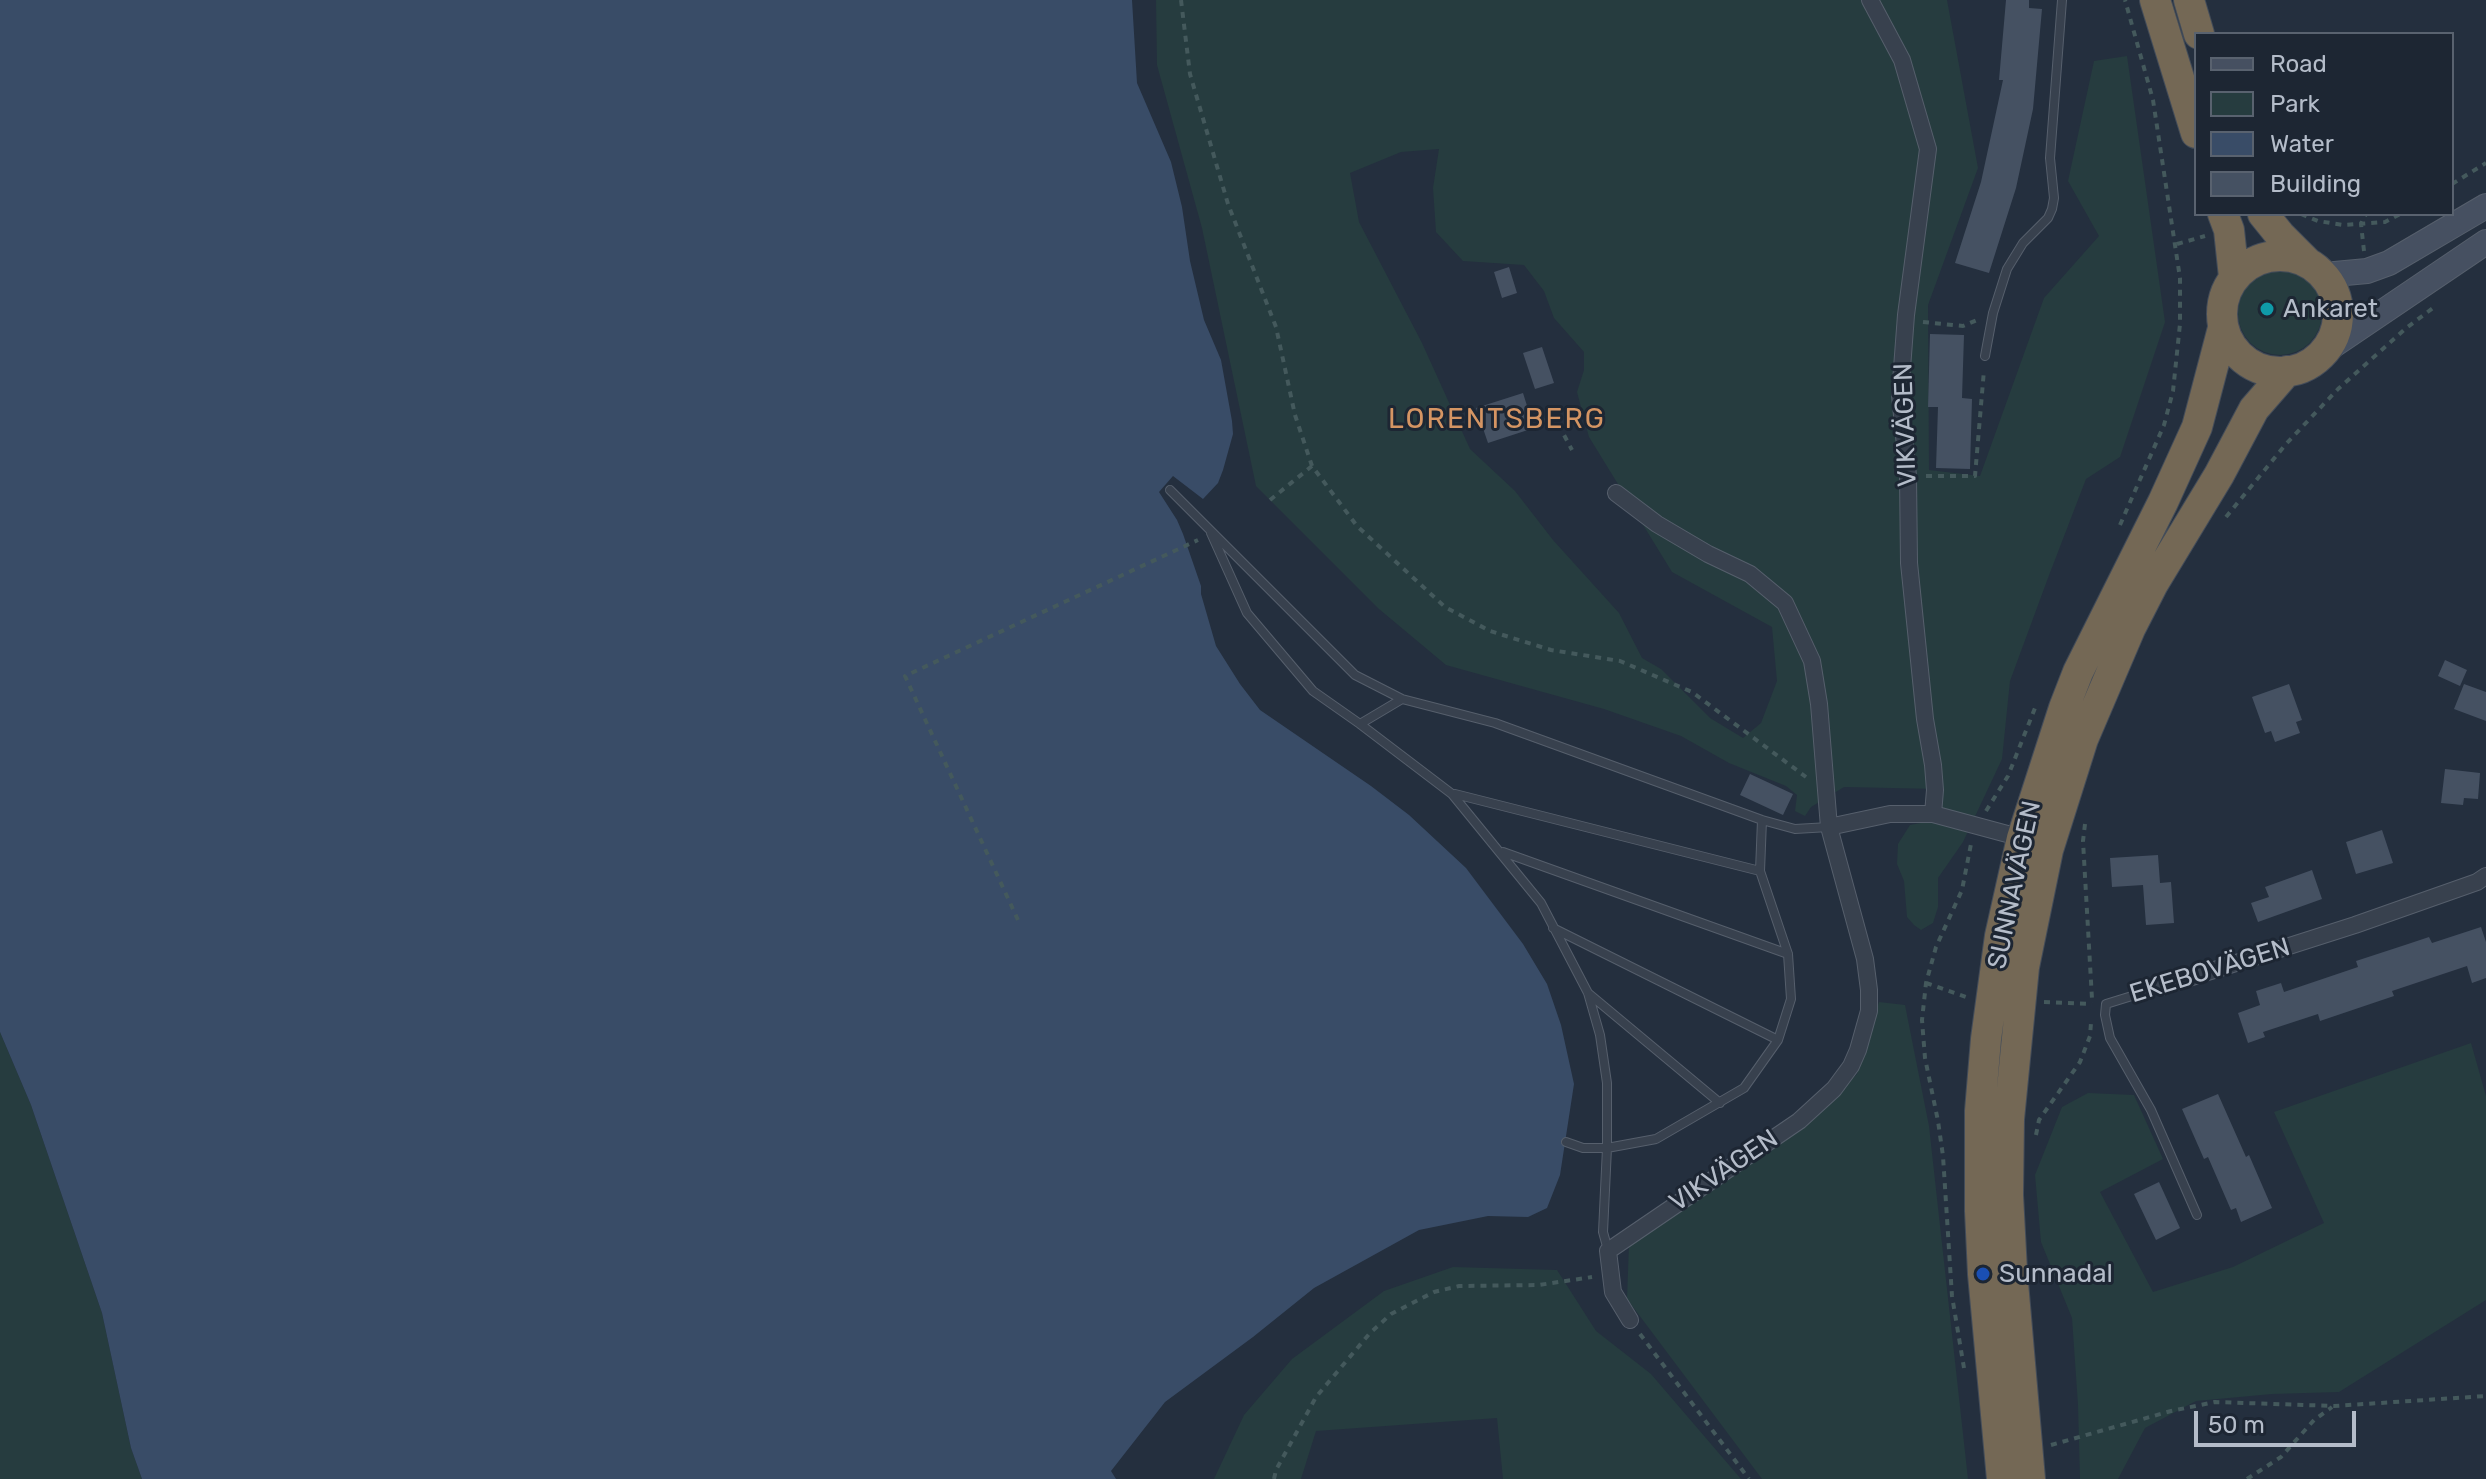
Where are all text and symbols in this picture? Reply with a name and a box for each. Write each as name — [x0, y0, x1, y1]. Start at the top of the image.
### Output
legend — [2194, 32, 2454, 216]
text: Road — [2270, 50, 2327, 78]
text: Park — [2270, 90, 2320, 118]
text: Water — [2270, 130, 2334, 158]
text: Building — [2270, 170, 2361, 198]
place label: Ankaret — [2283, 293, 2378, 325]
marker: Ankaret — [2258, 300, 2276, 318]
street label: VIKVÄGEN — [1888, 362, 1924, 488]
district label: LORENTSBERG — [1388, 403, 1606, 437]
street label: SUNNAVÄGEN — [1982, 798, 2048, 972]
street label: EKEBOVÄGEN — [2126, 932, 2294, 1010]
street label: VIKVÄGEN — [1664, 1123, 1784, 1219]
place label: Sunnadal — [1999, 1258, 2113, 1290]
marker: Sunnadal — [1974, 1265, 1992, 1283]
scale bar — [2198, 1395, 2360, 1445]
text: 50 m — [2208, 1411, 2265, 1439]

